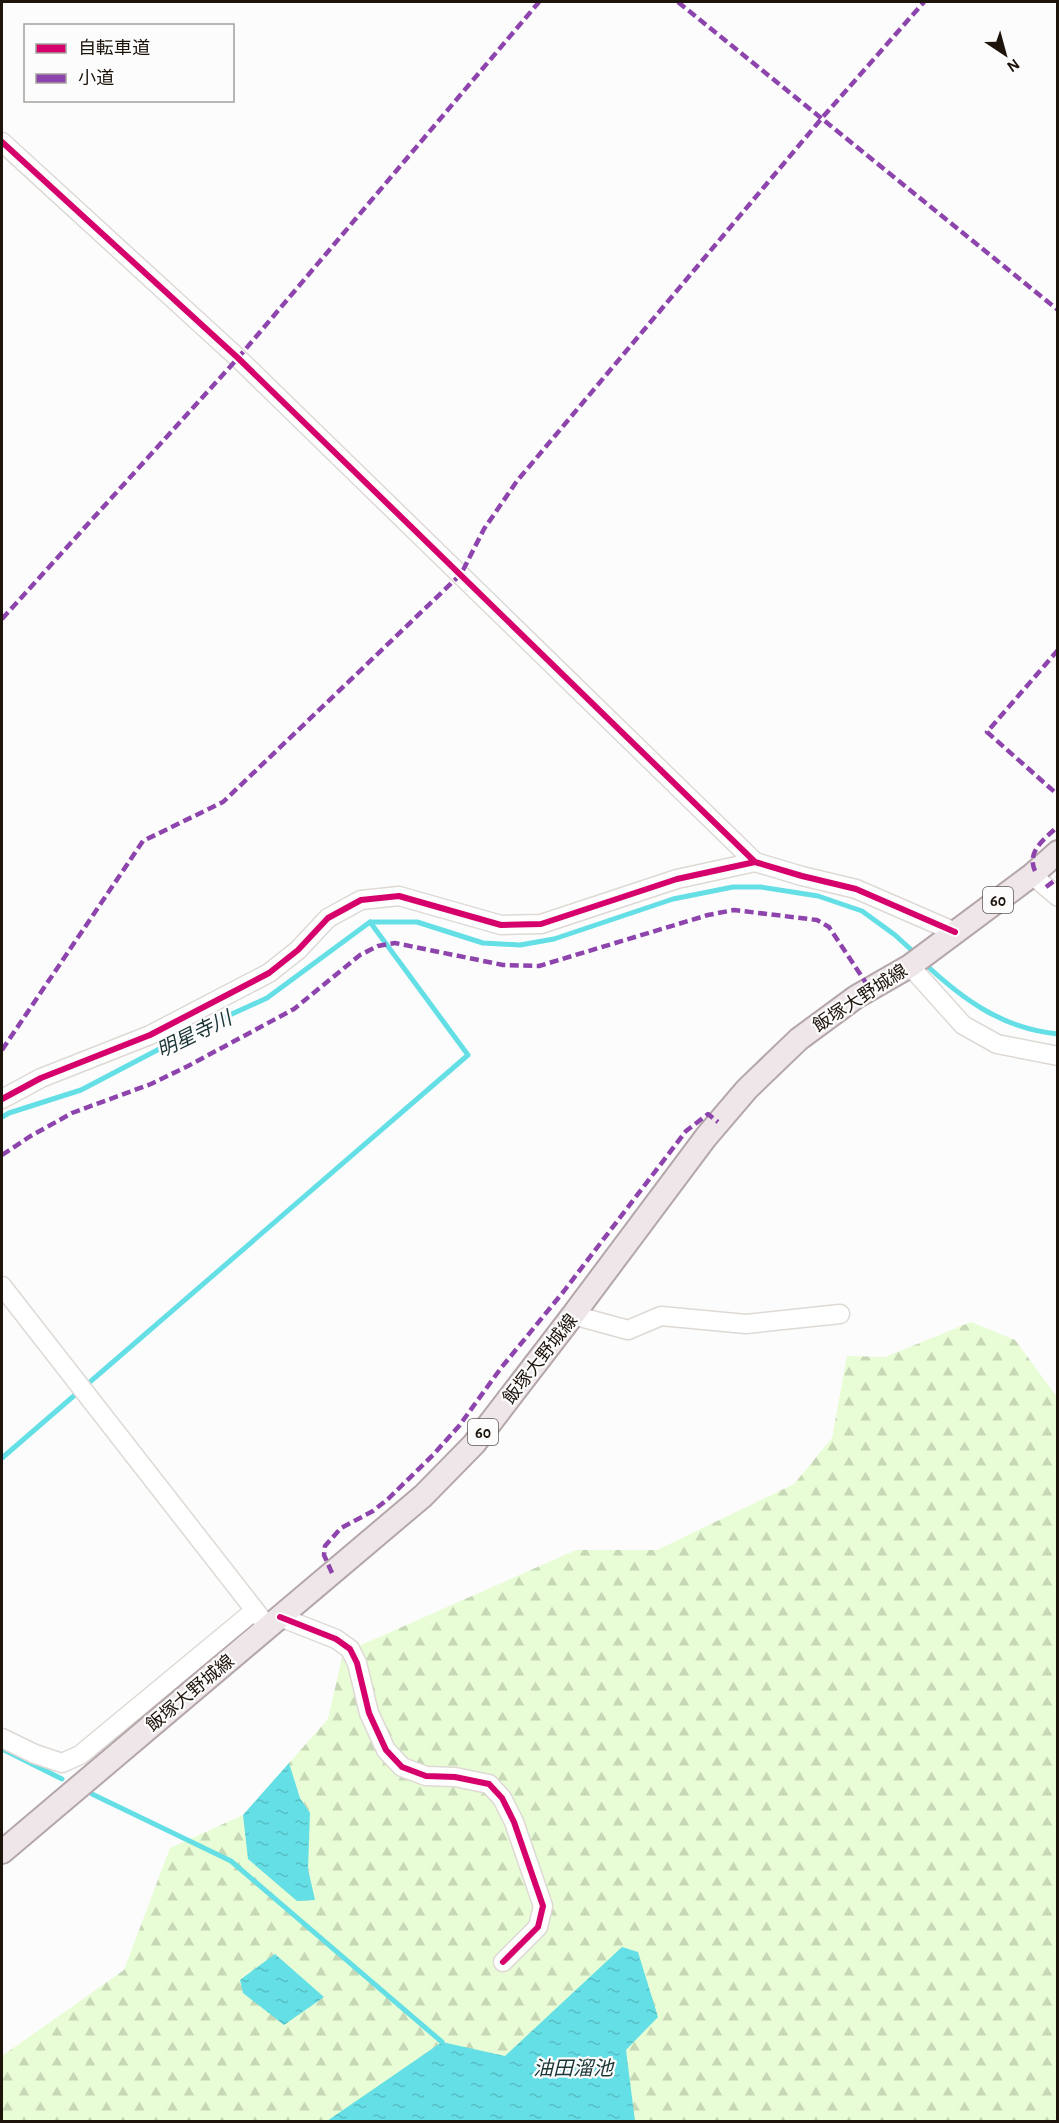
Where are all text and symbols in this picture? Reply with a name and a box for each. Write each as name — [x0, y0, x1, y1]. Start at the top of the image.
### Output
legend — [24, 24, 234, 102]
north arrow — [975, 24, 1035, 84]
text: 自転車道 — [78, 38, 150, 58]
text: N — [1004, 56, 1022, 75]
text: 小道 — [78, 68, 114, 88]
road number: 60 — [983, 887, 1013, 913]
street label: 飯塚大野城線 — [809, 960, 911, 1036]
water label: 明星寺川 — [154, 1007, 237, 1061]
street label: 飯塚大野城線 — [499, 1310, 581, 1408]
road number: 60 — [468, 1419, 498, 1445]
street label: 飯塚大野城線 — [142, 1651, 238, 1735]
water label: 油田溜池 — [533, 2058, 615, 2079]

